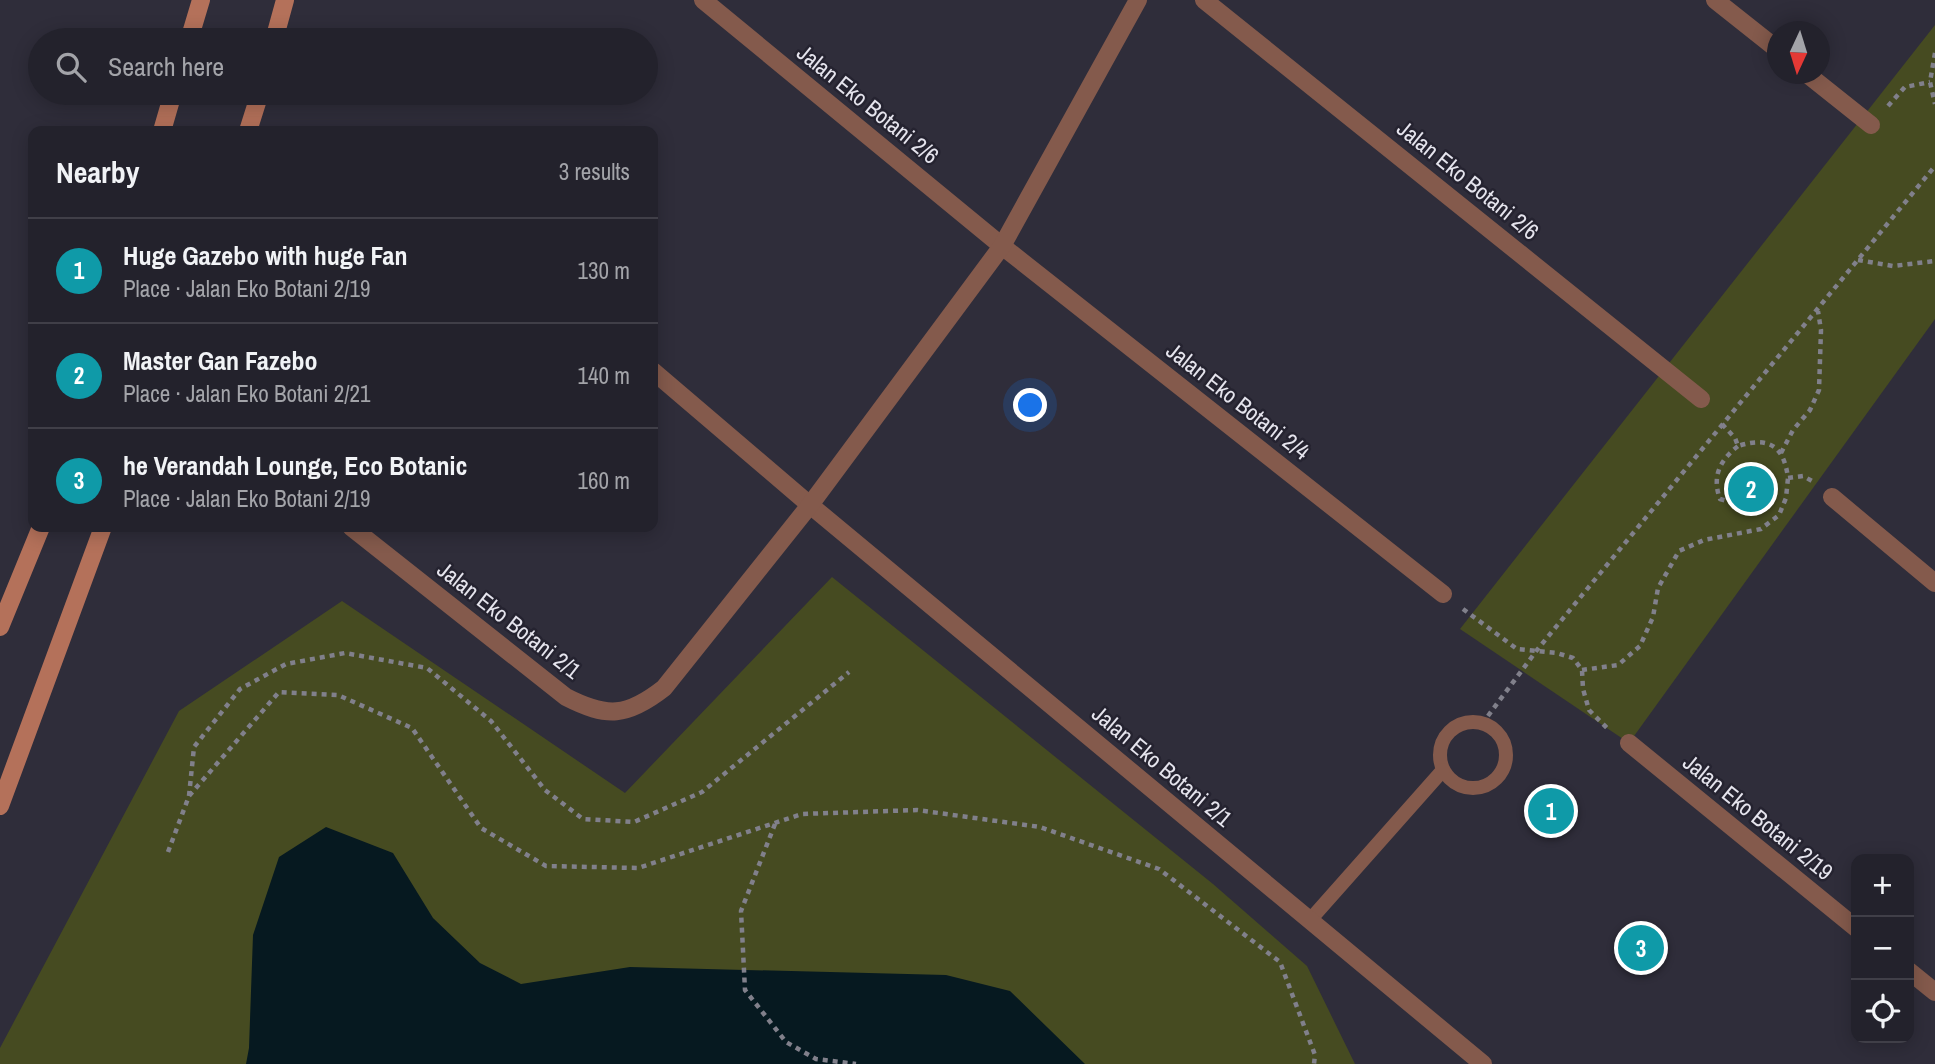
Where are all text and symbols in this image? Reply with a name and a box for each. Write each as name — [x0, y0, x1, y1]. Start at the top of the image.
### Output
north arrow — [1767, 21, 1830, 84]
search box — [28, 28, 658, 105]
street label: Jalan Eko Botani 2/6 — [791, 37, 946, 170]
icon: search — [52, 48, 90, 86]
text: Search here — [108, 49, 224, 84]
street label: Jalan Eko Botani 2/6 — [1391, 113, 1546, 246]
text: Nearby — [56, 152, 139, 192]
text: 3 results — [559, 156, 630, 187]
text: Huge Gazebo with huge Fan — [123, 238, 407, 273]
text: 1 — [74, 255, 84, 286]
text: 130 m — [578, 255, 630, 286]
text: Place · Jalan Eko Botani 2/19 — [123, 273, 370, 304]
street label: Jalan Eko Botani 2/4 — [1160, 335, 1317, 467]
text: Master Gan Fazebo — [123, 343, 317, 378]
text: 2 — [74, 360, 84, 391]
text: 140 m — [578, 360, 630, 391]
text: Place · Jalan Eko Botani 2/21 — [123, 378, 370, 409]
your location — [1013, 388, 1047, 422]
text: he Verandah Lounge, Eco Botanic — [123, 448, 467, 483]
pin: 2 — [1728, 463, 1774, 515]
text: 3 — [74, 465, 84, 496]
text: 160 m — [578, 465, 630, 496]
text: Place · Jalan Eko Botani 2/19 — [123, 483, 370, 514]
street label: Jalan Eko Botani 2/1 — [431, 554, 588, 686]
street label: Jalan Eko Botani 2/1 — [1086, 698, 1239, 834]
street label: Jalan Eko Botani 2/19 — [1677, 746, 1840, 887]
pin: 1 — [1528, 785, 1574, 837]
map controls — [1851, 854, 1914, 1043]
button: + — [1851, 854, 1914, 917]
button: − — [1851, 917, 1914, 980]
pin: 3 — [1618, 922, 1664, 974]
button: locate — [1851, 980, 1914, 1043]

